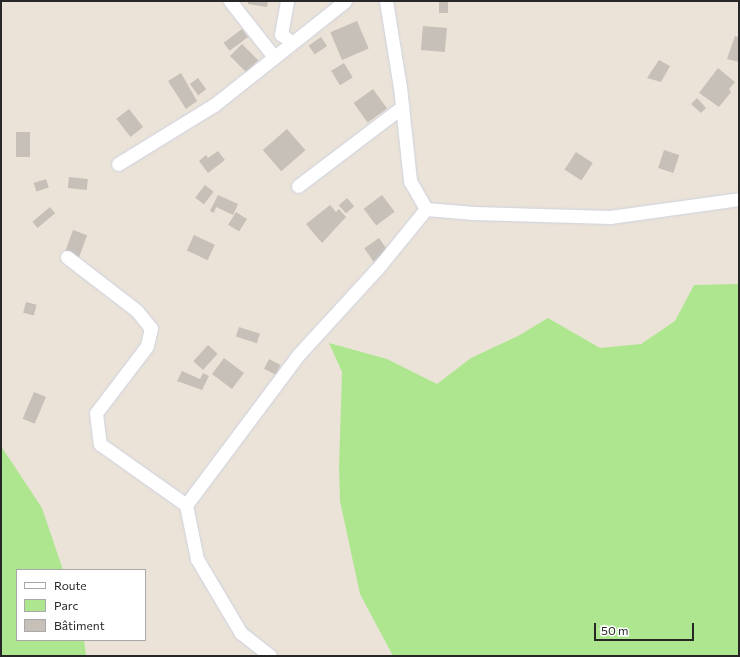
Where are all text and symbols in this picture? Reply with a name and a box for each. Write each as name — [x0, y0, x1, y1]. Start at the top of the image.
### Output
legend — [16, 569, 146, 641]
text: Route — [54, 578, 87, 592]
text: Parc — [54, 598, 78, 612]
scale bar — [596, 615, 696, 641]
text: Bâtiment — [54, 618, 105, 632]
text: 50 m — [601, 623, 629, 637]

